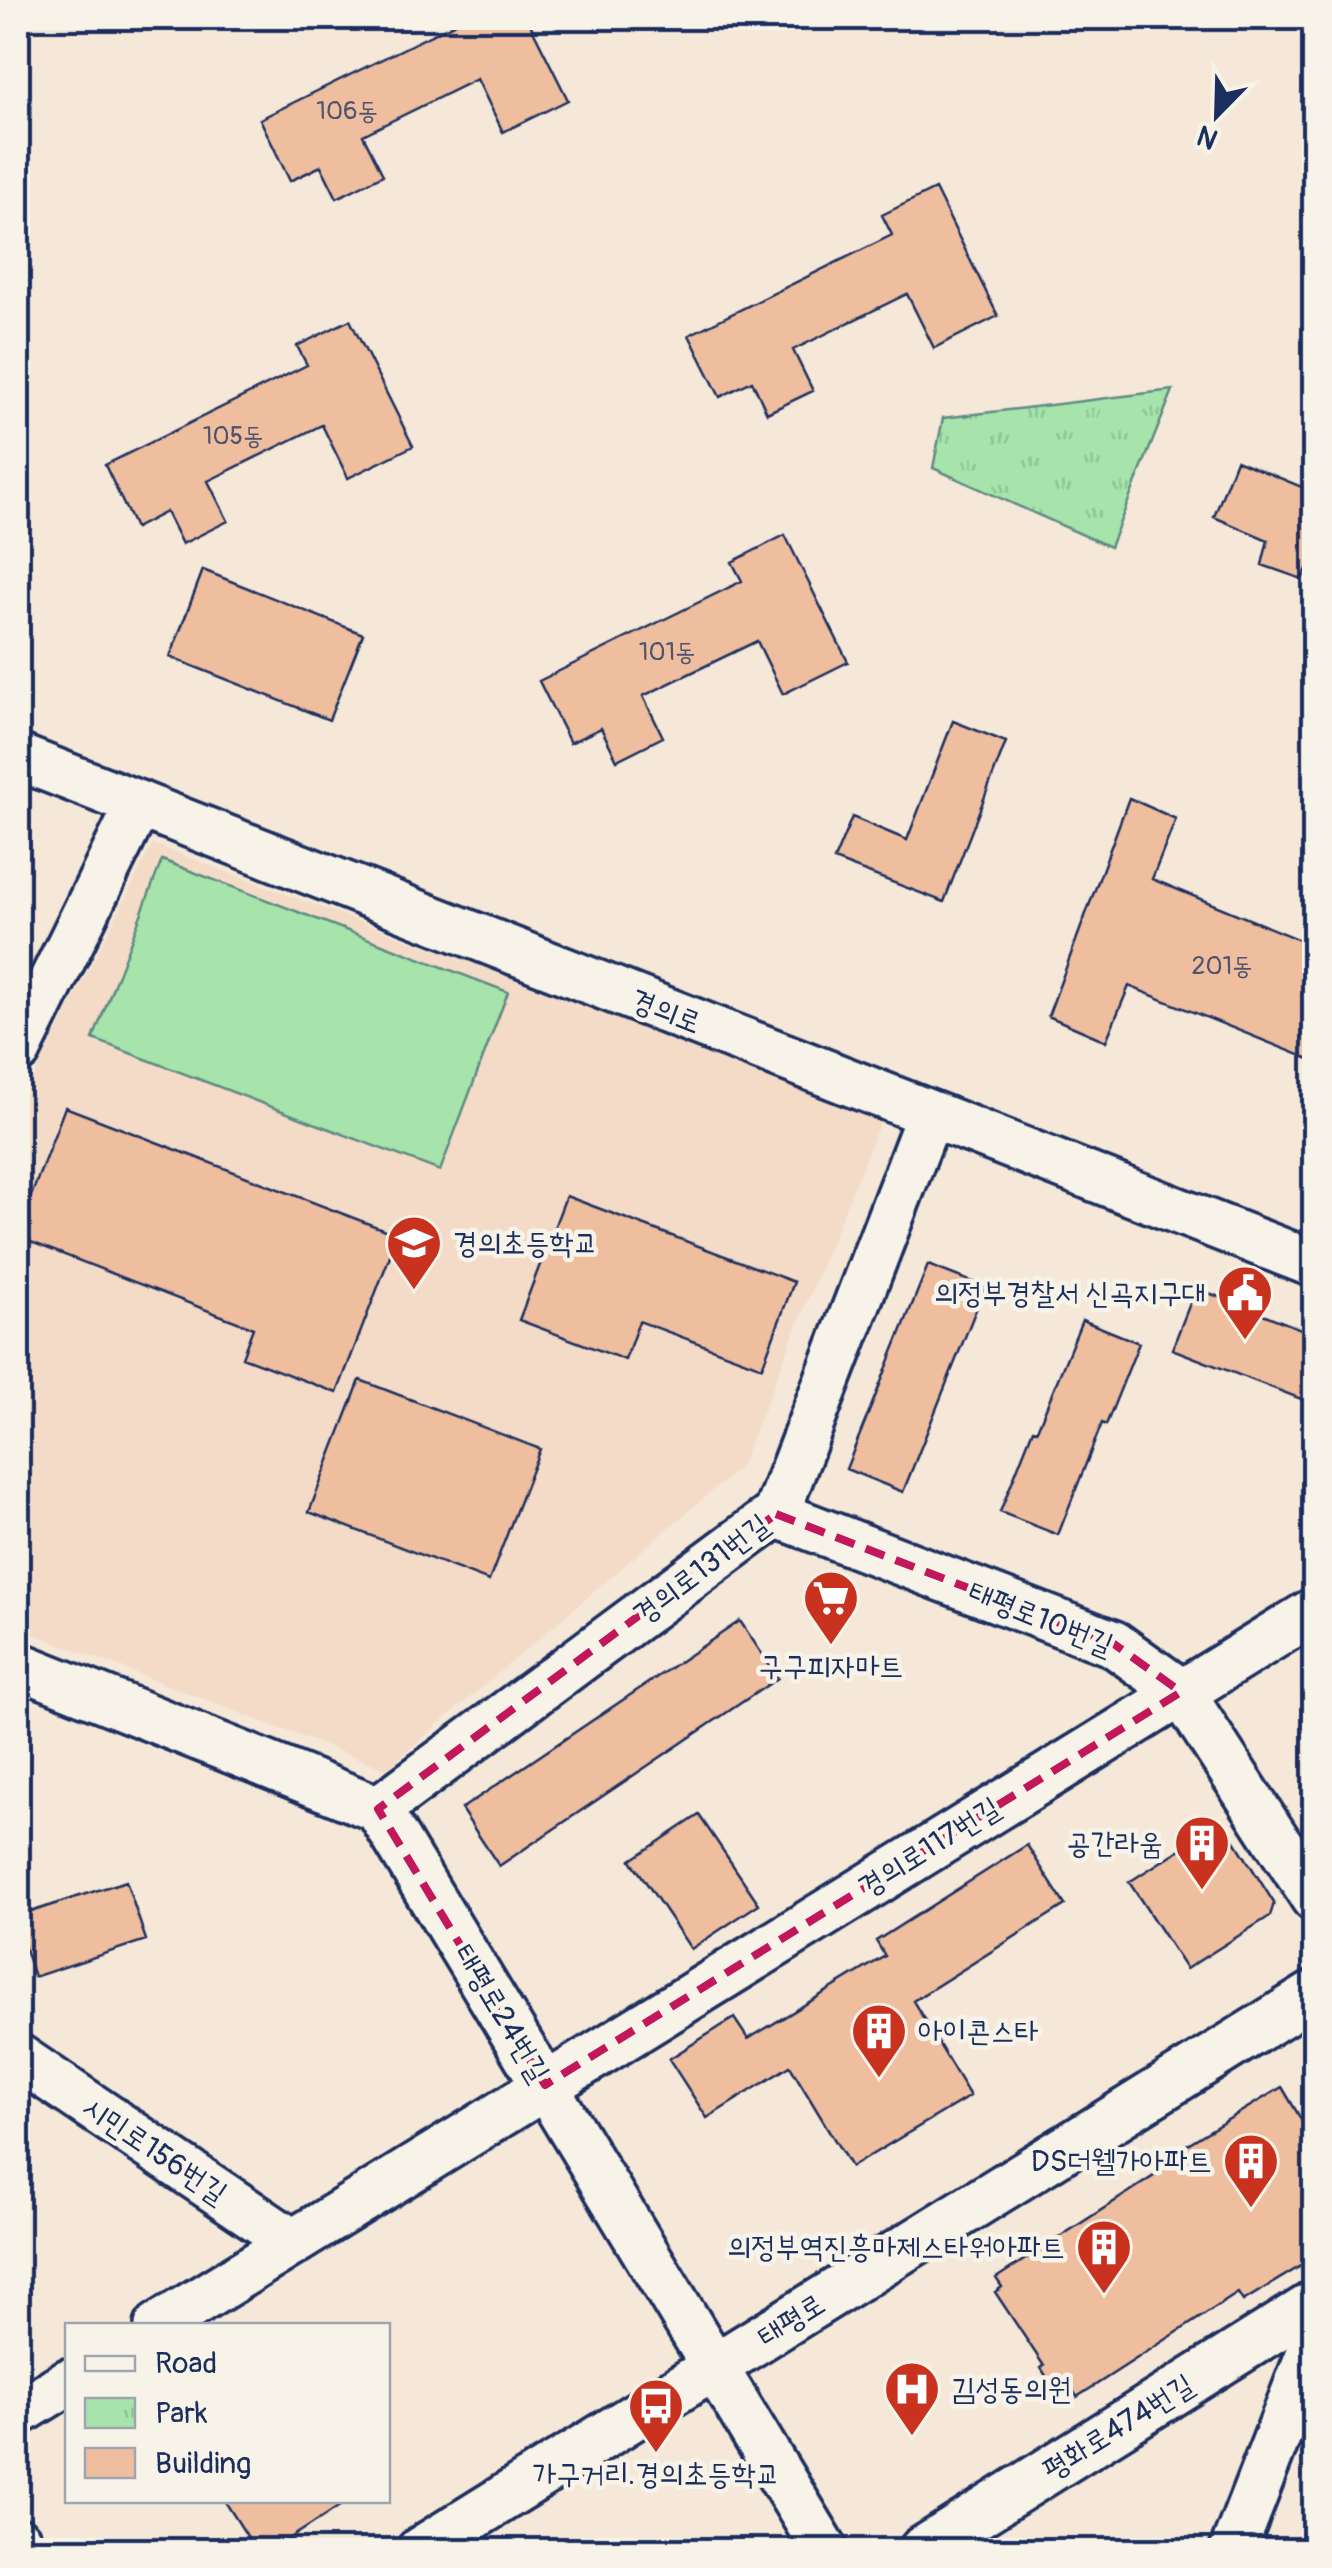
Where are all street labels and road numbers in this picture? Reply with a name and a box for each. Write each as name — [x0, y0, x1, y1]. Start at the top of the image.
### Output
street label: 경의로 — [625, 981, 706, 1042]
street label: 경의로131번길 — [626, 1506, 777, 1633]
street label: 태평로10번길 — [963, 1573, 1119, 1664]
street label: 경의로117번길 — [852, 1789, 1007, 1906]
street label: 태평로24번길 — [446, 1937, 557, 2089]
street label: 시민로156번길 — [76, 2089, 234, 2212]
street label: 태평로 — [751, 2286, 832, 2355]
street label: 평화로474번길 — [1036, 2366, 1201, 2489]

